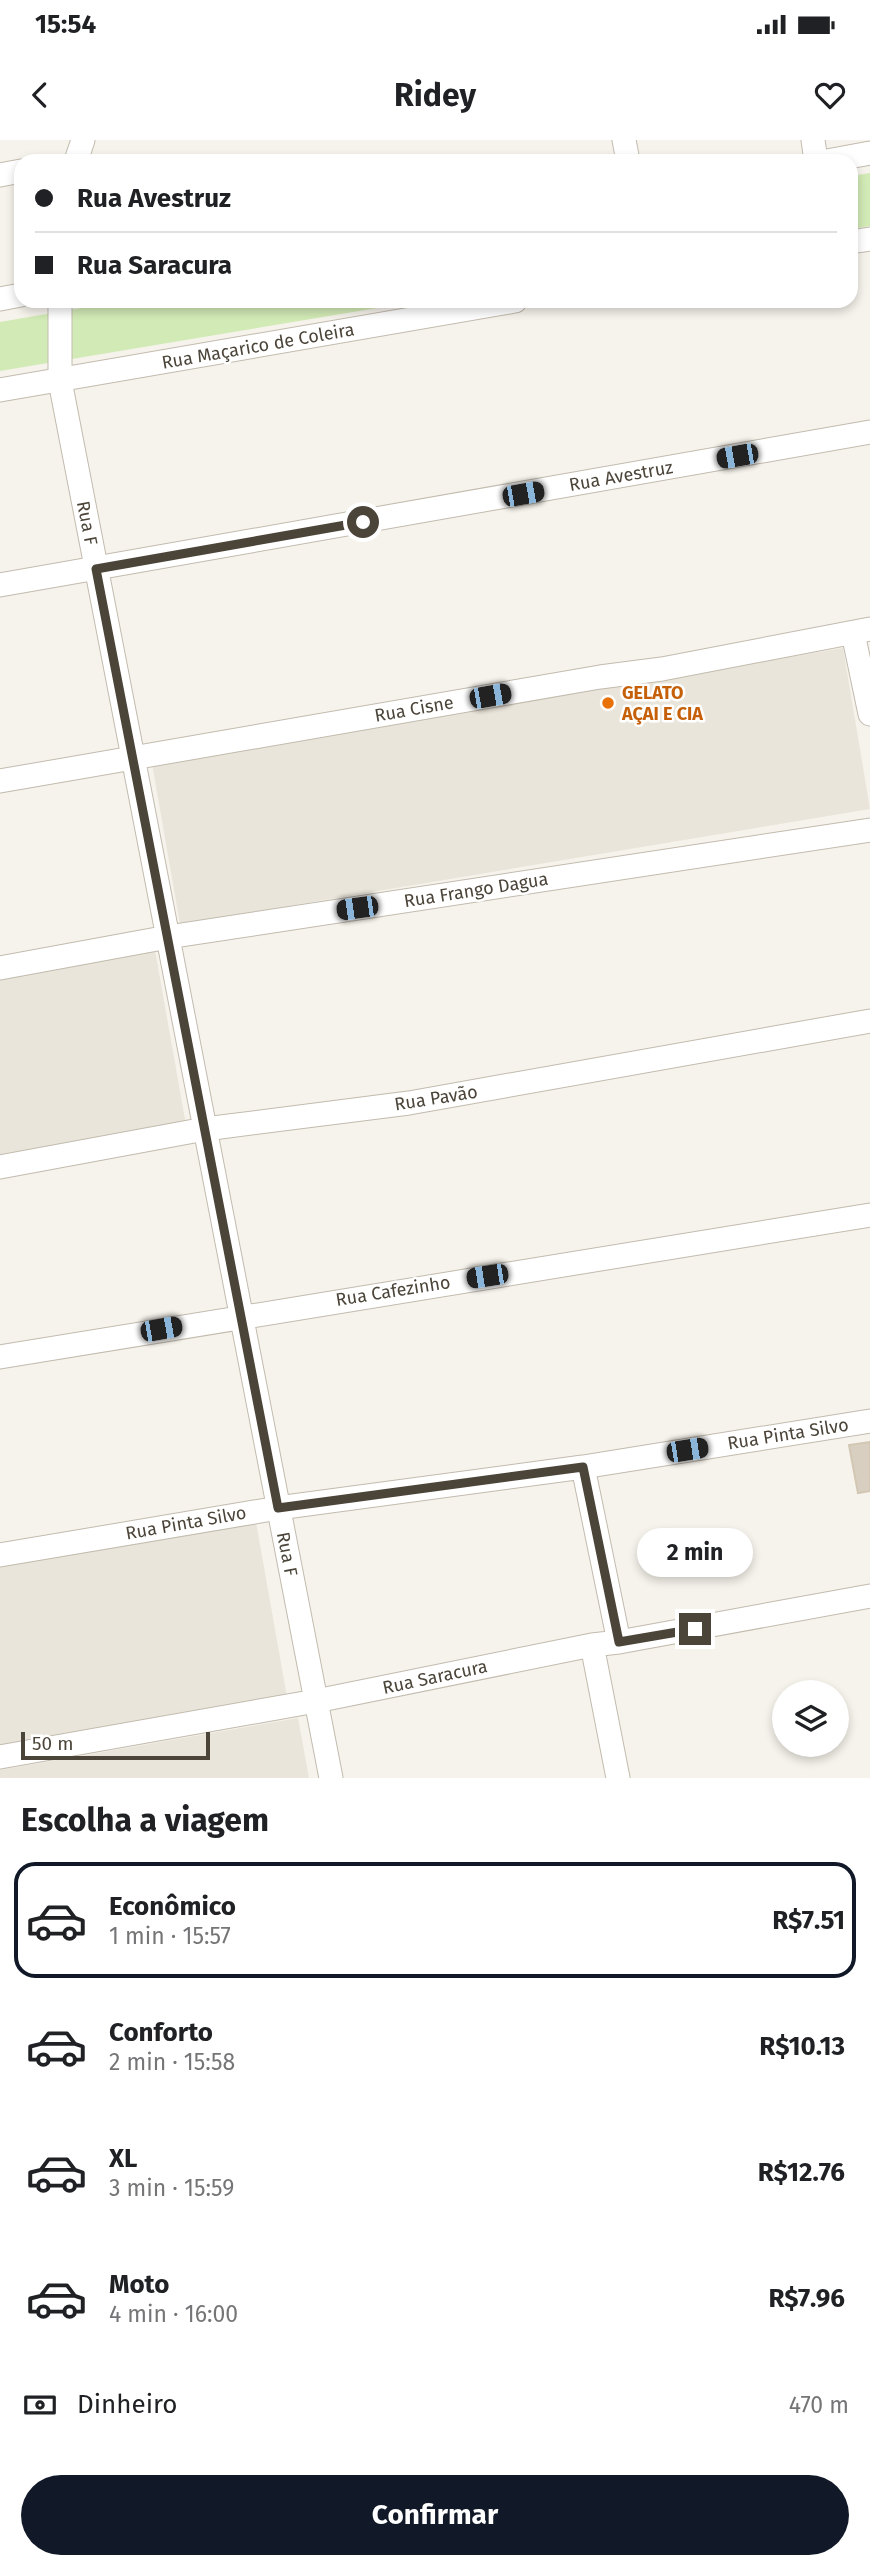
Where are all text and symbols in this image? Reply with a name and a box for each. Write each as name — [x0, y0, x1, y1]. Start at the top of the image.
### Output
text: 15:54 — [35, 9, 96, 40]
icon: back — [21, 76, 59, 114]
text: Ridey — [394, 76, 476, 114]
icon: heart — [811, 76, 849, 114]
text: Rua Avestruz — [77, 183, 231, 214]
text: Rua Saracura — [77, 250, 232, 281]
street label: Rua Maçarico de Coleira — [160, 318, 356, 374]
car — [715, 442, 760, 470]
street label: Rua Avestruz — [567, 456, 675, 496]
car — [501, 480, 546, 508]
street label: Rua F — [72, 499, 102, 547]
route start — [347, 506, 379, 538]
car — [468, 682, 513, 710]
place label: GELATO AÇAI E CIA — [621, 682, 703, 725]
street label: Rua Cisne — [373, 691, 455, 727]
marker: GELATO AÇAI E CIA — [600, 695, 616, 711]
street label: Rua Frango Dagua — [402, 868, 550, 912]
car — [335, 895, 380, 921]
street label: Rua Pavão — [393, 1081, 479, 1115]
car — [465, 1262, 510, 1290]
street label: Rua Cafezinho — [334, 1271, 452, 1311]
car — [139, 1315, 184, 1343]
street label: Rua Pinta Silvo — [726, 1414, 850, 1454]
car — [665, 1436, 710, 1464]
street label: Rua Pinta Silvo — [124, 1502, 248, 1544]
callout: 2 min — [637, 1528, 753, 1576]
street label: Rua F — [272, 1530, 302, 1578]
text: 2 min — [667, 1538, 723, 1566]
route end — [679, 1613, 711, 1645]
street label: Rua Saracura — [381, 1655, 489, 1699]
map controls — [772, 1680, 849, 1757]
button: layers — [772, 1680, 849, 1757]
scale bar — [21, 1729, 210, 1761]
text: 50 m — [32, 1732, 73, 1755]
text: Escolha a viagem — [21, 1801, 269, 1839]
icon: car — [25, 1889, 88, 1952]
text: Econômico — [109, 1891, 236, 1922]
text: R$7.51 — [772, 1905, 845, 1936]
text: 1 min · 15:57 — [109, 1922, 231, 1950]
icon: car — [25, 2015, 88, 2078]
text: Conforto — [109, 2017, 213, 2048]
text: R$10.13 — [759, 2031, 845, 2062]
text: 2 min · 15:58 — [109, 2048, 235, 2076]
icon: car — [25, 2141, 88, 2204]
text: XL — [109, 2143, 137, 2174]
text: R$12.76 — [758, 2157, 845, 2188]
text: 3 min · 15:59 — [109, 2174, 234, 2202]
icon: car — [25, 2267, 88, 2330]
text: Moto — [109, 2269, 169, 2300]
text: R$7.96 — [768, 2283, 845, 2314]
text: 4 min · 16:00 — [109, 2300, 238, 2328]
icon: cash — [21, 2386, 59, 2424]
text: Dinheiro — [77, 2389, 178, 2420]
text: 470 m — [789, 2391, 849, 2419]
button: Confirmar — [21, 2475, 849, 2555]

